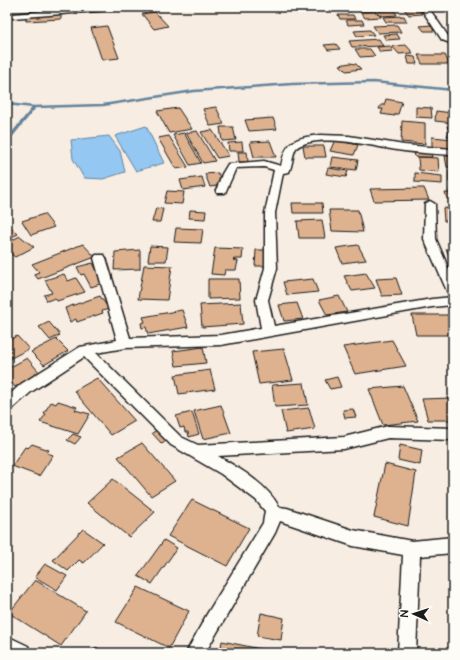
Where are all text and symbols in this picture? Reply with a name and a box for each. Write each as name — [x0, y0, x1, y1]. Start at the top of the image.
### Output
north arrow — [394, 594, 434, 634]
text: N — [397, 610, 412, 617]

